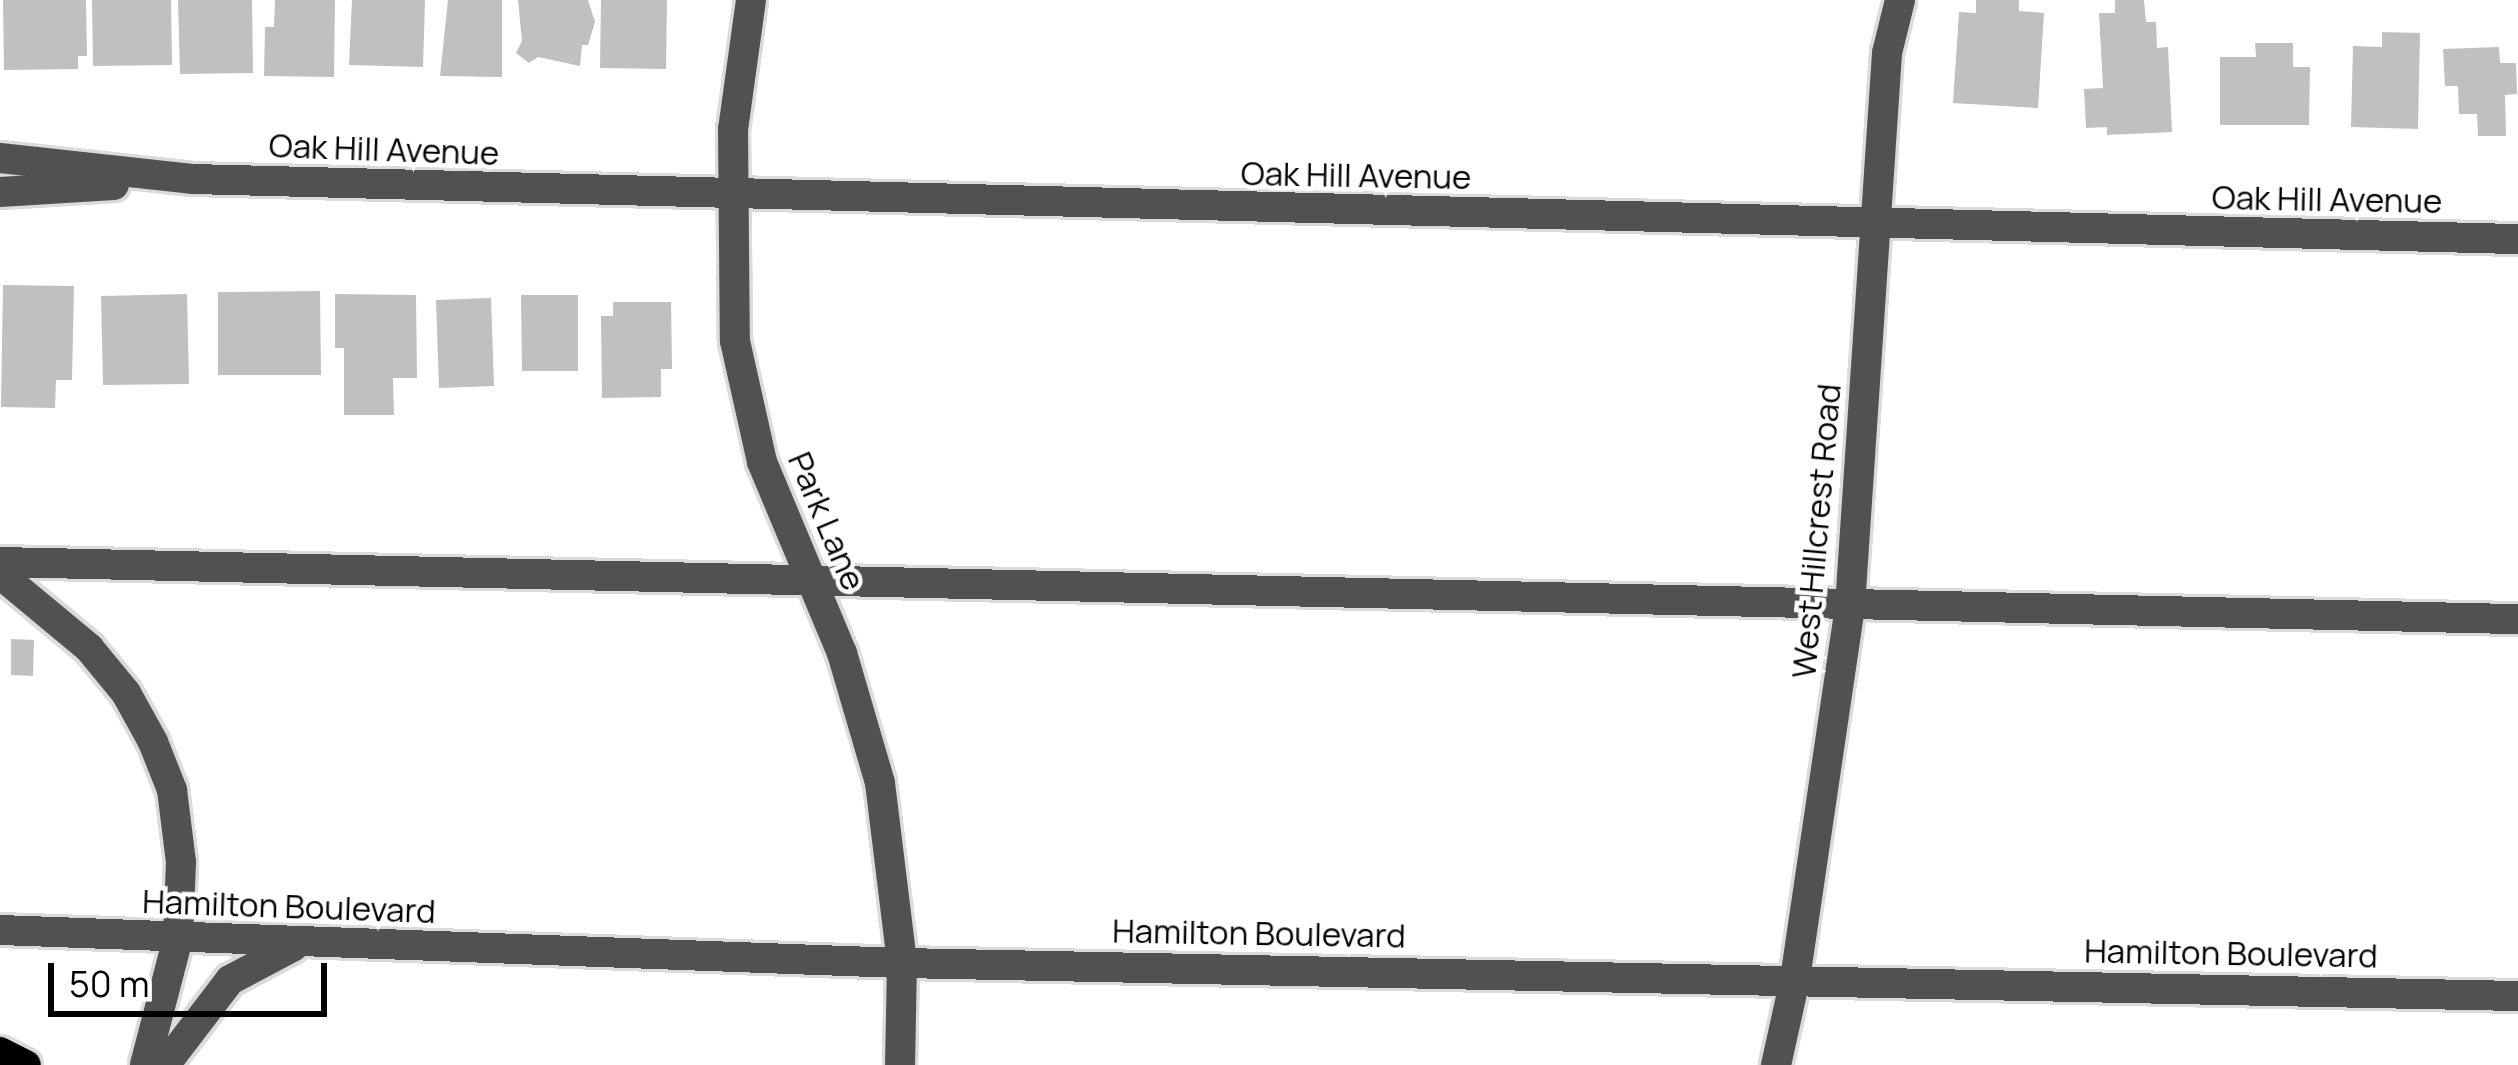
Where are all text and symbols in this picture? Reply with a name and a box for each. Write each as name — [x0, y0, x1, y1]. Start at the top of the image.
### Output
street label: Oak Hill Avenue — [268, 125, 500, 173]
street label: Oak Hill Avenue — [1240, 153, 1472, 197]
street label: Oak Hill Avenue — [2211, 177, 2443, 221]
street label: West Hillcrest Road — [1783, 382, 1849, 680]
street label: Park Lane — [780, 446, 874, 596]
street label: Hamilton Boulevard — [142, 881, 436, 931]
street label: Hamilton Boulevard — [1112, 911, 1406, 955]
street label: Hamilton Boulevard — [2084, 931, 2378, 975]
scale bar — [54, 939, 333, 1013]
text: 50 m — [69, 959, 149, 1008]

